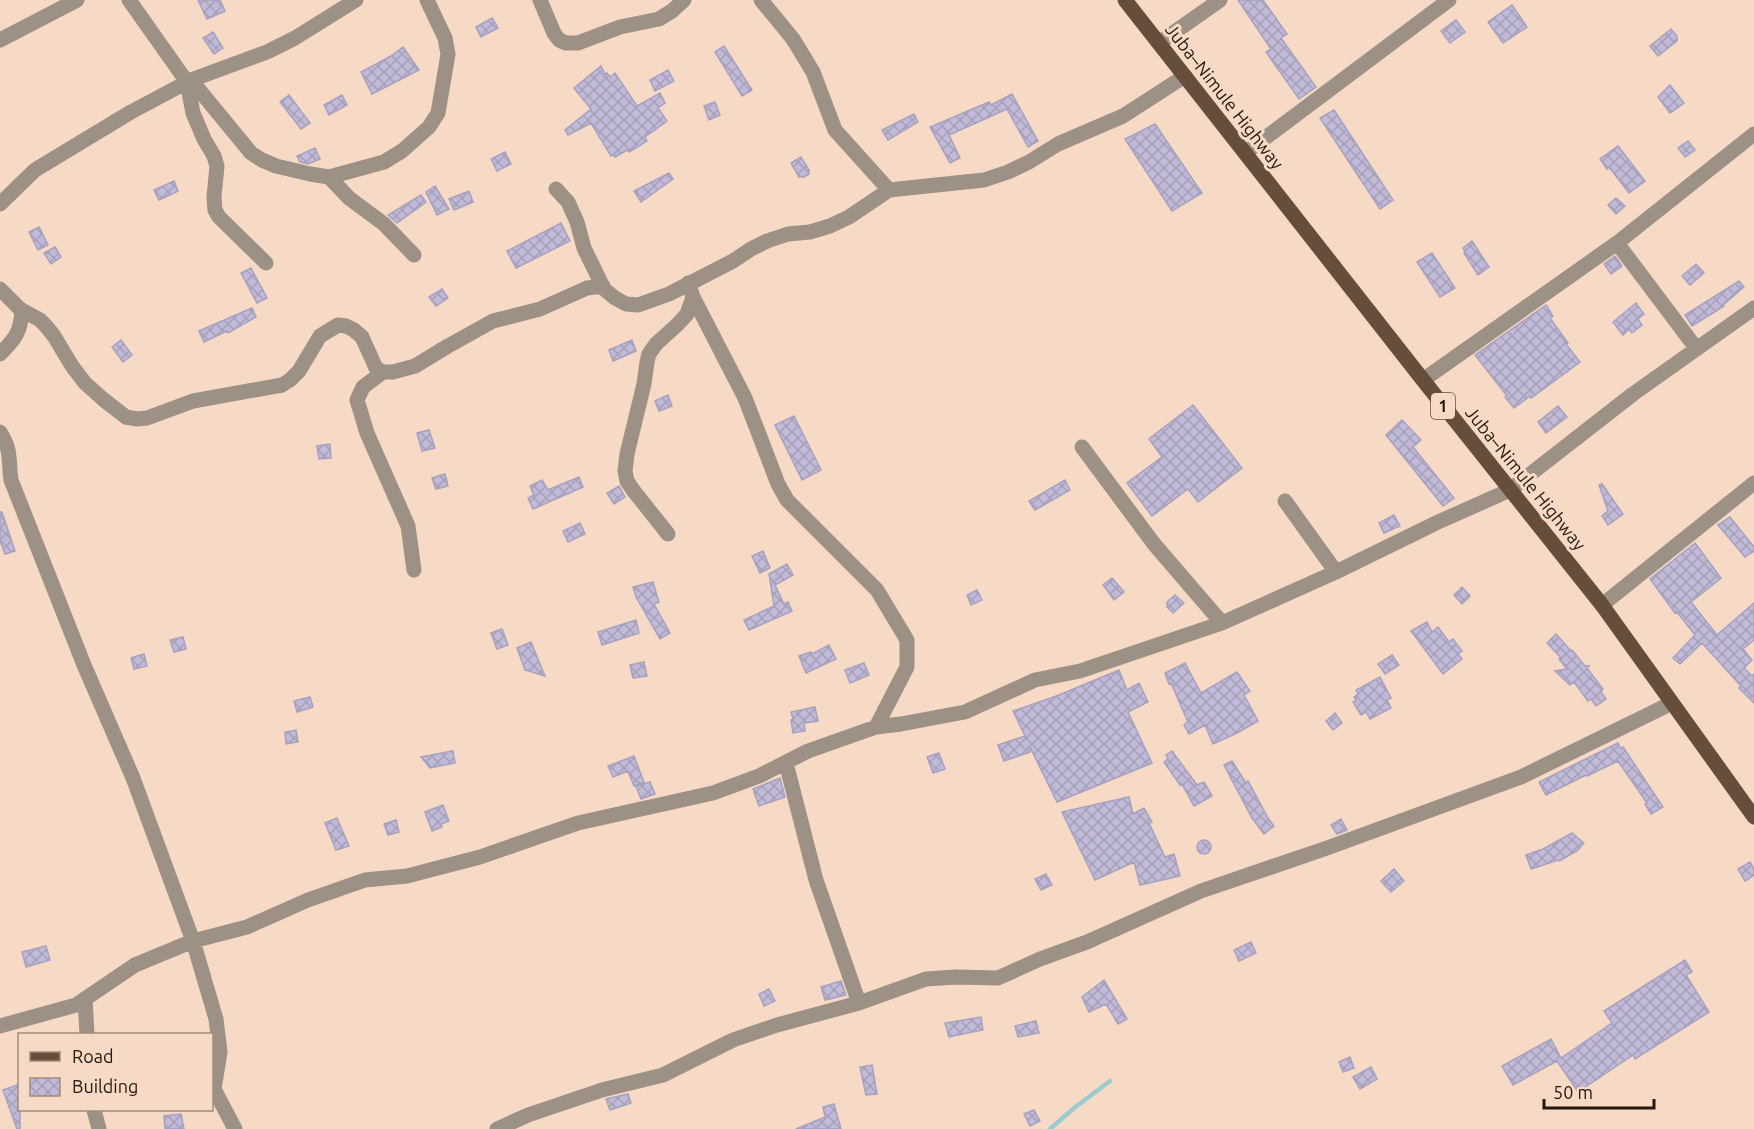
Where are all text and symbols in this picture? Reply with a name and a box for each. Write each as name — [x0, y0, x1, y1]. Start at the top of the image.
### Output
street label: Juba–Nimule Highway — [1162, 19, 1288, 173]
road number: 1 — [1431, 393, 1455, 419]
street label: Juba–Nimule Highway — [1462, 402, 1590, 554]
legend — [18, 1033, 213, 1111]
text: Road — [72, 1046, 114, 1066]
scale bar — [1544, 1072, 1654, 1110]
text: Building — [72, 1076, 138, 1096]
text: 50 m — [1553, 1082, 1593, 1102]

